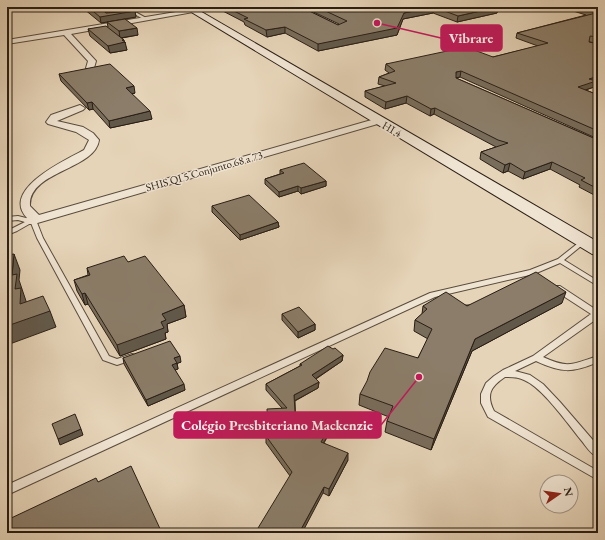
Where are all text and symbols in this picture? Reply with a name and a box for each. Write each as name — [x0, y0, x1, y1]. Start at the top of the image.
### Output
callout: Vibrare — [441, 25, 502, 51]
text: Vibrare — [449, 29, 493, 47]
street label: HI 4 — [380, 118, 405, 140]
street label: SHIS QI 5 Conjunto 68 a 73 — [144, 148, 264, 194]
callout: Colégio Presbiteriano Mackenzie — [174, 412, 381, 438]
text: Colégio Presbiteriano Mackenzie — [181, 416, 373, 434]
north arrow — [539, 474, 579, 514]
text: N — [561, 486, 577, 498]

